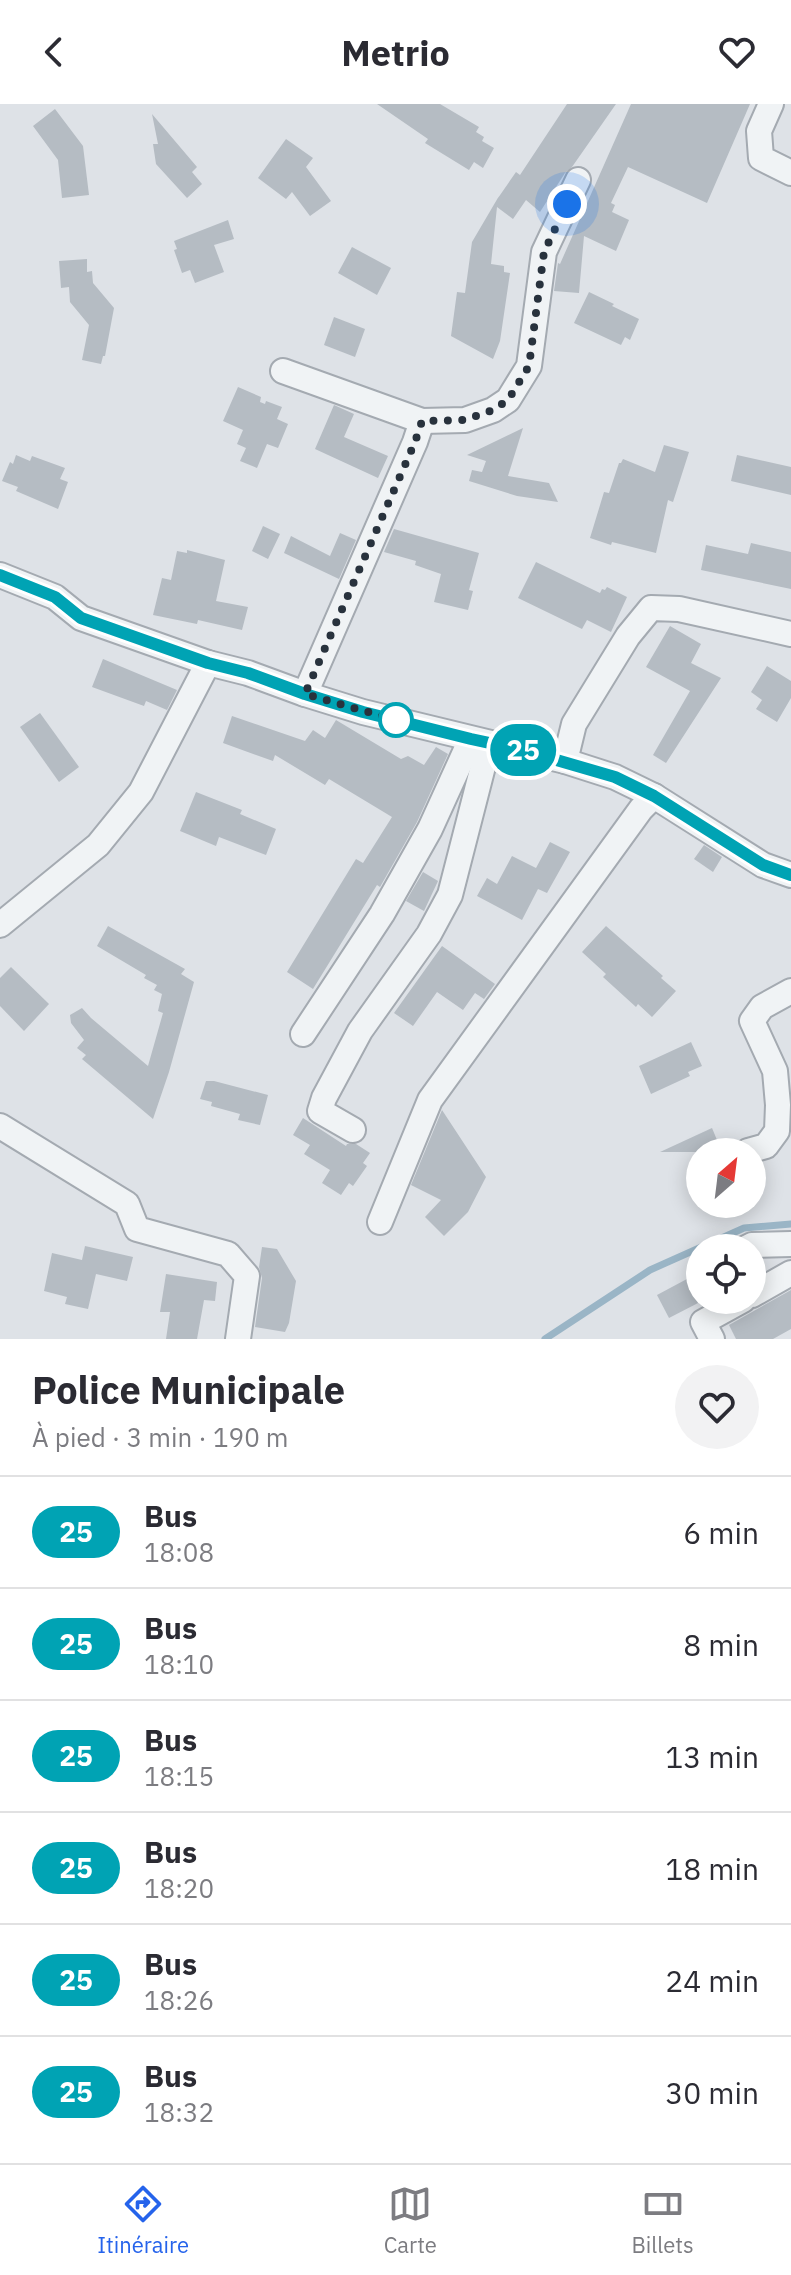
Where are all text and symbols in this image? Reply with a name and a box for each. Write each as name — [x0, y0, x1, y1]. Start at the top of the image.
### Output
text: Metrio — [341, 29, 450, 76]
icon: back — [32, 30, 76, 74]
icon: heart — [715, 30, 759, 74]
your location — [547, 184, 587, 224]
unlabelled marker — [379, 703, 413, 737]
line badge: 25 — [487, 724, 559, 776]
text: 25 — [506, 731, 540, 768]
north arrow — [686, 1138, 766, 1218]
map controls — [686, 1138, 766, 1314]
button: locate — [686, 1234, 766, 1314]
text: Police Municipale — [32, 1365, 345, 1414]
button: heart — [675, 1365, 759, 1449]
text: À pied · 3 min · 190 m — [32, 1420, 289, 1454]
text: Bus — [144, 1496, 197, 1535]
text: 25 — [59, 1513, 93, 1550]
text: 6 min — [683, 1513, 759, 1552]
text: 18:08 — [144, 1535, 214, 1569]
text: Bus — [144, 1608, 197, 1647]
text: 25 — [59, 1625, 93, 1662]
text: 8 min — [683, 1625, 759, 1664]
text: 18:10 — [144, 1647, 214, 1681]
text: Bus — [144, 1720, 197, 1759]
text: 25 — [59, 1737, 93, 1774]
text: 13 min — [665, 1737, 759, 1776]
text: 18:15 — [144, 1759, 214, 1793]
text: Bus — [144, 1832, 197, 1871]
text: 25 — [59, 1849, 93, 1886]
text: 18 min — [665, 1849, 759, 1888]
text: 18:20 — [144, 1871, 214, 1905]
text: Bus — [144, 1944, 197, 1983]
text: 25 — [59, 1961, 93, 1998]
text: 24 min — [665, 1961, 759, 2000]
text: 18:26 — [144, 1983, 214, 2017]
text: Bus — [144, 2056, 197, 2095]
text: 25 — [59, 2073, 93, 2110]
text: 30 min — [665, 2073, 759, 2112]
text: 18:32 — [144, 2095, 214, 2129]
tab: Itinéraire — [97, 2182, 189, 2259]
tab: Carte — [384, 2182, 437, 2259]
tab: Billets — [631, 2182, 694, 2259]

